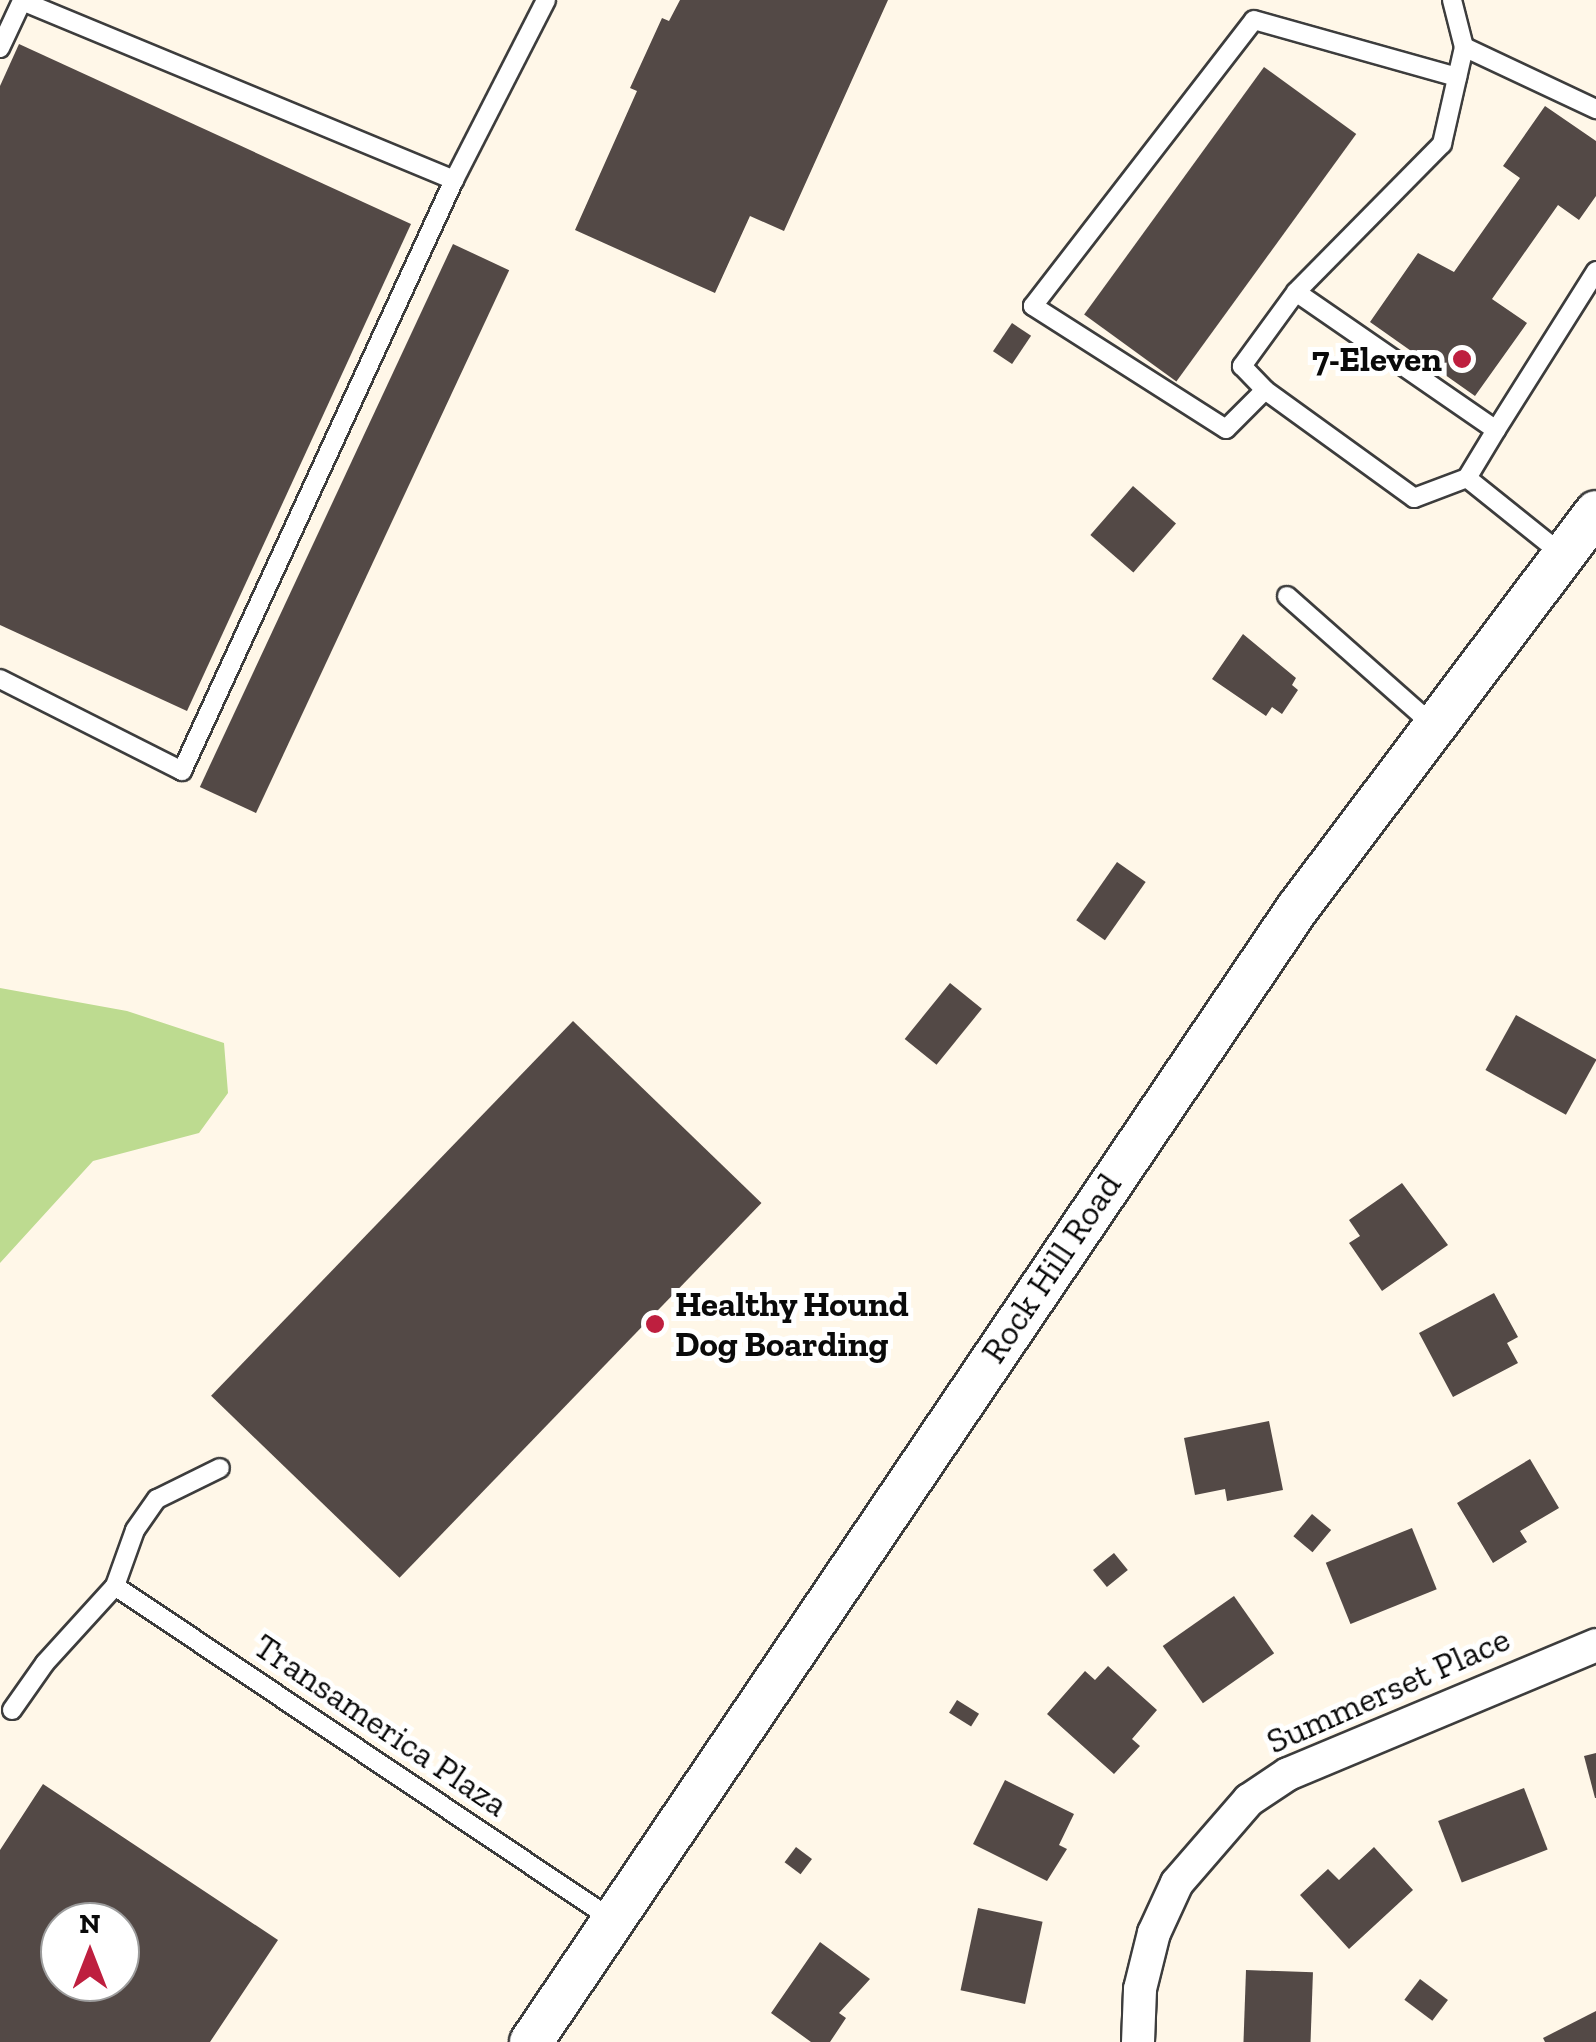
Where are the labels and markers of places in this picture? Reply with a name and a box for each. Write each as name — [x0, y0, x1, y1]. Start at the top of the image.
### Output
place label: 7-Eleven — [1312, 338, 1442, 380]
marker: 7-Eleven — [1451, 348, 1473, 370]
place label: Healthy Hound Dog Boarding — [675, 1283, 910, 1365]
marker: Healthy Hound Dog Boarding — [644, 1313, 666, 1335]

